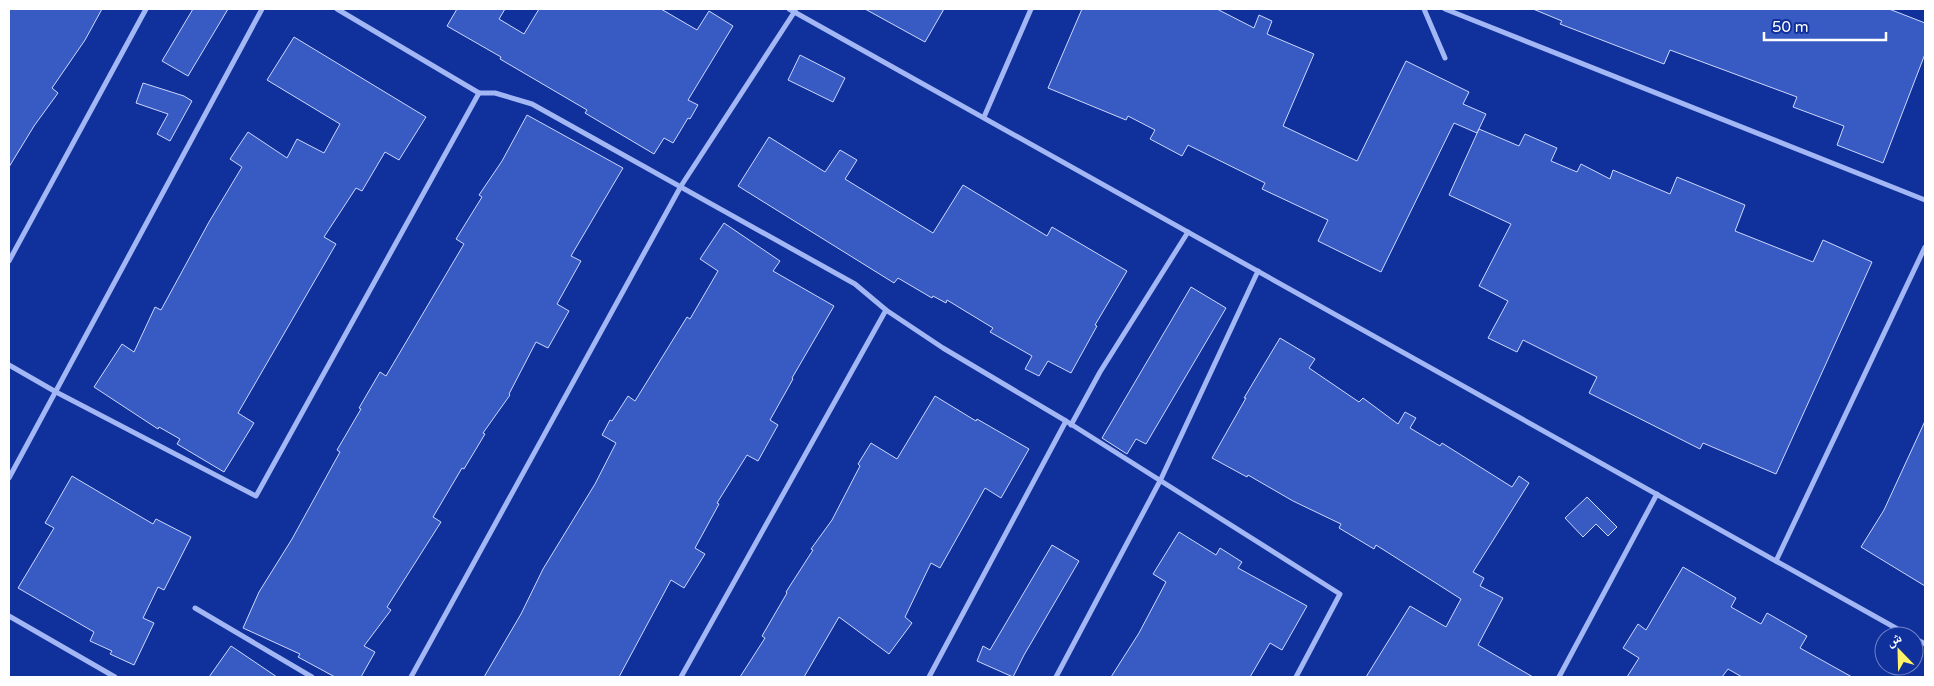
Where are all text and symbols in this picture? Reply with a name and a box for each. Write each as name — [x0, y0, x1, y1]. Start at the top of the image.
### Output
scale bar — [1764, 10, 1886, 42]
text: 50 m — [1772, 18, 1809, 36]
north arrow — [1874, 626, 1924, 676]
text: ش — [1884, 629, 1904, 650]

